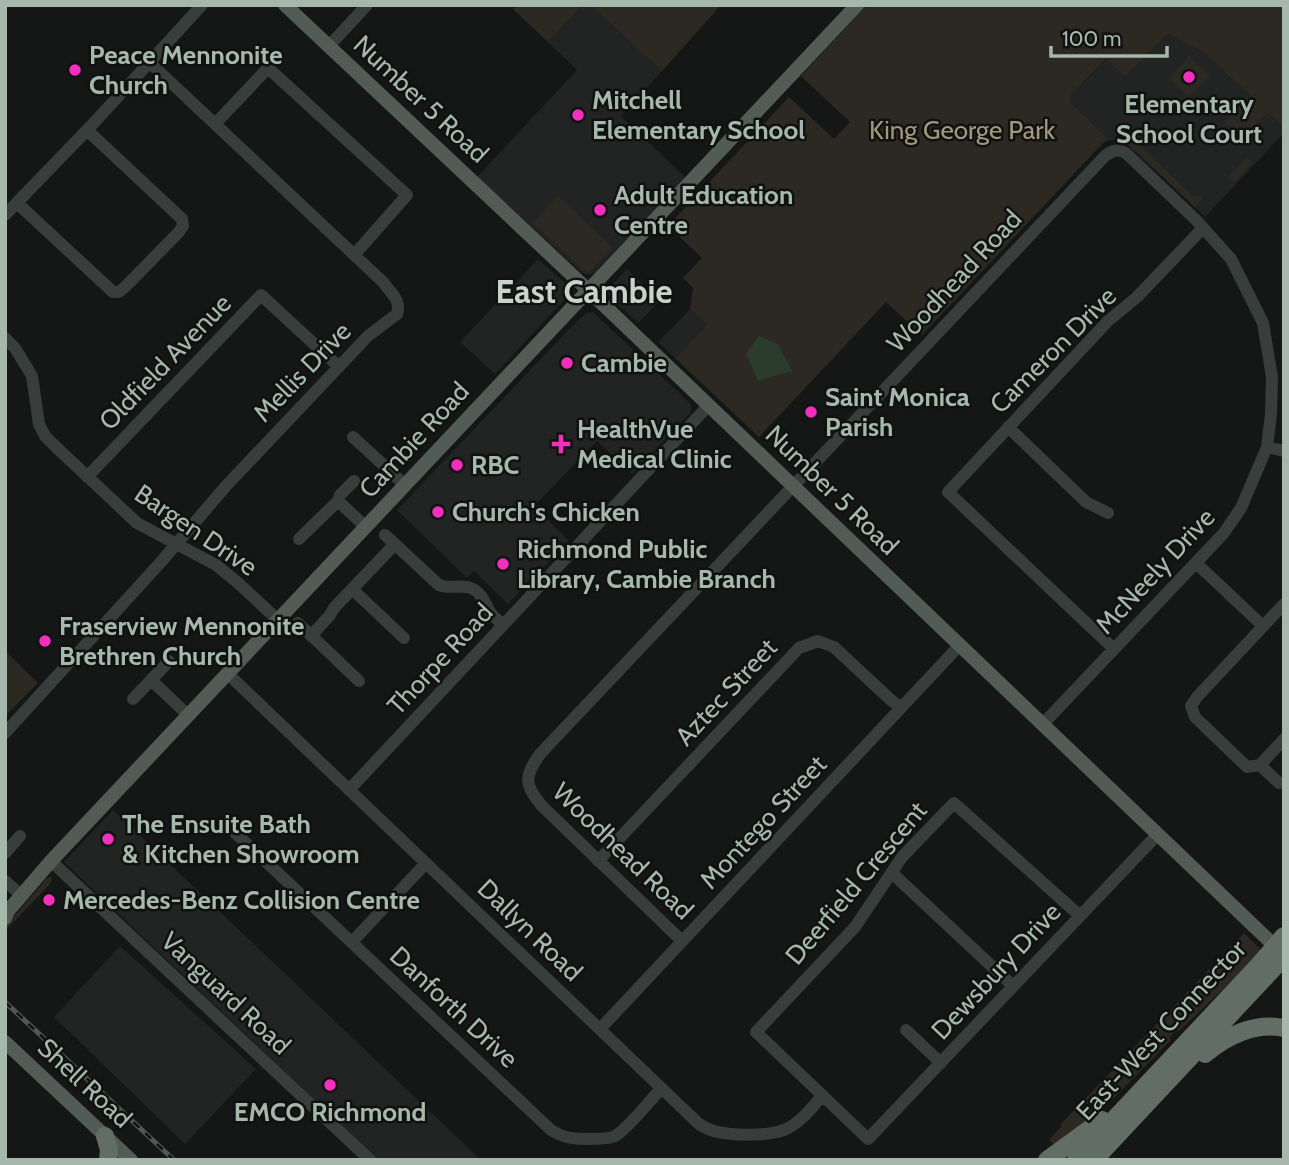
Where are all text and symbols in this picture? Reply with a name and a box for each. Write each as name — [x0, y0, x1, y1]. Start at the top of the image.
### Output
scale bar — [1051, 14, 1166, 58]
text: 100 m — [1062, 26, 1121, 51]
street label: Number 5 Road — [347, 28, 495, 170]
place label: Peace Mennonite Church — [89, 39, 283, 101]
marker: Peace Mennonite Church — [67, 62, 83, 78]
marker: Elementary School Court — [1181, 69, 1197, 85]
place label: Mitchell Elementary School — [592, 84, 805, 146]
place label: Elementary School Court — [1116, 88, 1262, 150]
marker: Mitchell Elementary School — [570, 107, 586, 123]
park label: King George Park — [869, 114, 1055, 146]
place label: Adult Education Centre — [614, 179, 793, 241]
marker: Adult Education Centre — [592, 202, 608, 218]
street label: Woodhead Road — [880, 203, 1028, 359]
district label: East Cambie — [496, 271, 672, 311]
street label: Cameron Drive — [983, 280, 1123, 420]
street label: Oldfield Avenue — [92, 287, 238, 437]
street label: Mellis Drive — [246, 315, 358, 429]
place label: Cambie — [581, 347, 667, 379]
marker: Cambie — [559, 355, 575, 371]
street label: Cambie Road — [352, 375, 476, 505]
place label: Saint Monica Parish — [825, 381, 970, 443]
marker: Saint Monica Parish — [803, 404, 819, 420]
place label: HealthVue Medical Clinic — [577, 413, 732, 475]
street label: Number 5 Road — [759, 419, 905, 561]
marker: HealthVue Medical Clinic — [551, 434, 571, 454]
place label: RBC — [471, 449, 520, 481]
marker: RBC — [449, 457, 465, 473]
street label: Bargen Drive — [129, 477, 263, 583]
place label: Church's Chicken — [452, 496, 640, 528]
street label: McNeely Drive — [1089, 502, 1221, 640]
marker: Church's Chicken — [430, 504, 446, 520]
place label: Richmond Public Library, Cambie Branch — [517, 533, 776, 595]
marker: Richmond Public Library, Cambie Branch — [495, 556, 511, 572]
street label: Thorpe Road — [380, 597, 500, 721]
place label: Fraserview Mennonite Brethren Church — [59, 610, 304, 672]
street label: Aztec Street — [668, 632, 784, 752]
marker: Fraserview Mennonite Brethren Church — [37, 633, 53, 649]
street label: Montego Street — [693, 748, 833, 896]
street label: Woodhead Road — [546, 776, 700, 926]
street label: Deerfield Crescent — [778, 795, 934, 971]
place label: The Ensuite Bath & Kitchen Showroom — [122, 808, 359, 870]
marker: The Ensuite Bath & Kitchen Showroom — [100, 831, 116, 847]
street label: Dallyn Road — [471, 872, 589, 988]
place label: Mercedes-Benz Collision Centre — [63, 884, 420, 916]
marker: Mercedes-Benz Collision Centre — [41, 892, 57, 908]
street label: Dewsbury Drive — [925, 896, 1067, 1046]
street label: Vanguard Road — [155, 925, 297, 1061]
street label: East-West Connector — [1069, 933, 1253, 1127]
street label: Danforth Drive — [383, 940, 525, 1074]
street label: Shell Road — [31, 1031, 139, 1135]
marker: EMCO Richmond — [322, 1077, 338, 1093]
place label: EMCO Richmond — [234, 1096, 426, 1128]

